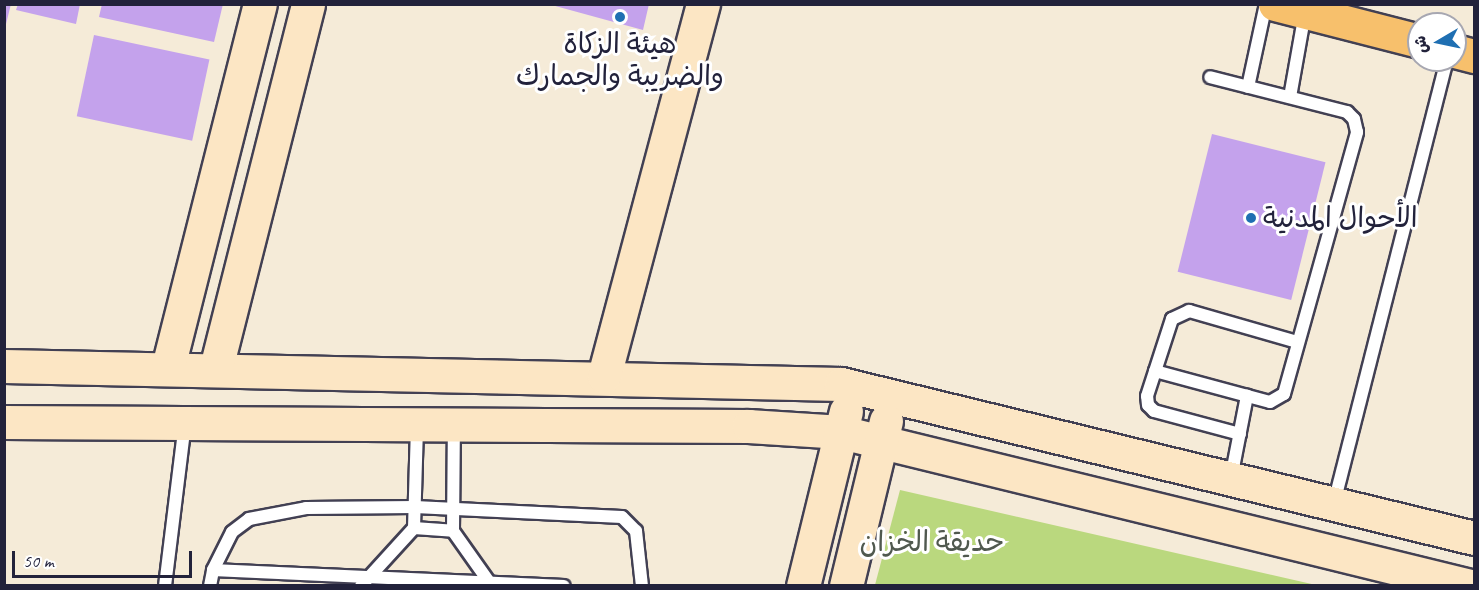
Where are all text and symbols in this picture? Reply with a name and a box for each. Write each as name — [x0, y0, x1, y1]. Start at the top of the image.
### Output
marker: هيئة الزكاة والضريبة والجمارك — [613, 10, 627, 24]
north arrow — [1407, 12, 1467, 72]
place label: هيئة الزكاة والضريبة والجمارك — [516, 27, 724, 93]
text: ش — [1410, 34, 1432, 55]
place label: الأحوال المدنية — [1263, 201, 1418, 235]
marker: الأحوال المدنية — [1244, 211, 1258, 225]
park label: حديقة الخزان — [860, 525, 1004, 559]
scale bar — [15, 539, 195, 577]
text: 50 m — [23, 550, 54, 572]

